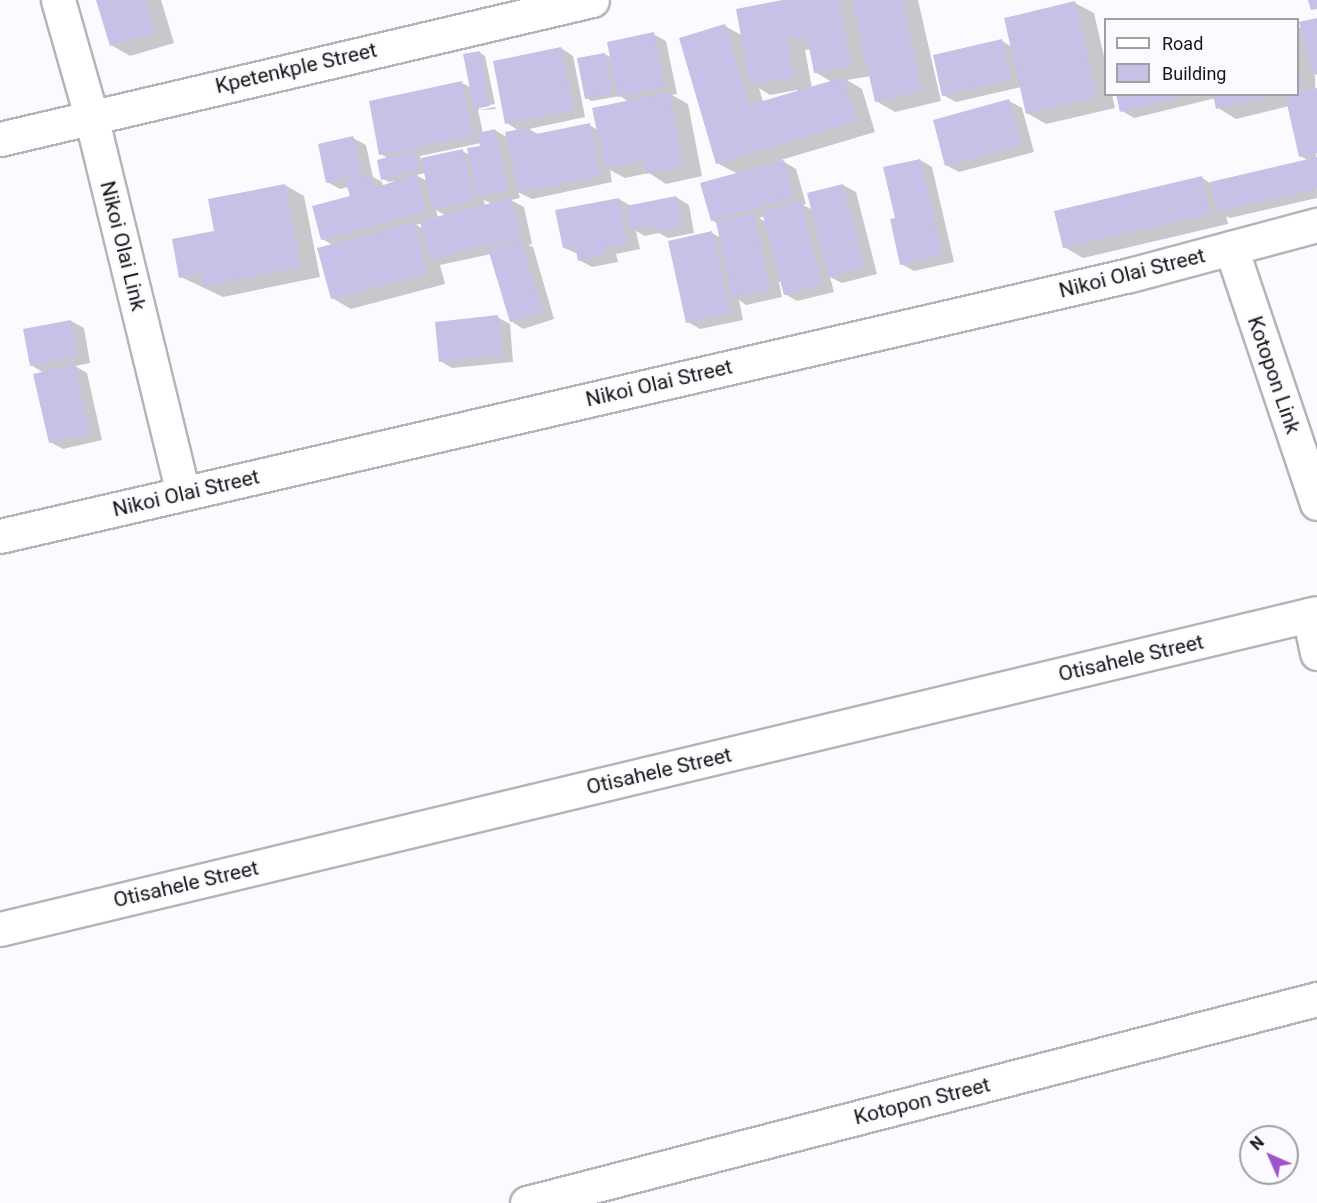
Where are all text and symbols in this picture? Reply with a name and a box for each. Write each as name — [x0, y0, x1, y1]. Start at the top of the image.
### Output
legend — [1104, 18, 1299, 96]
text: Road — [1162, 33, 1203, 54]
street label: Kpetenkple Street — [213, 37, 379, 99]
text: Building — [1162, 63, 1226, 84]
street label: Nikoi Olai Link — [95, 178, 151, 314]
street label: Nikoi Olai Street — [1056, 243, 1208, 303]
street label: Kotopon Link — [1242, 313, 1306, 437]
street label: Nikoi Olai Street — [583, 354, 735, 412]
street label: Nikoi Olai Street — [110, 464, 262, 522]
street label: Otisahele Street — [1056, 629, 1206, 687]
street label: Otisahele Street — [584, 742, 734, 800]
street label: Otisahele Street — [111, 855, 261, 913]
street label: Kotopon Street — [851, 1072, 993, 1130]
north arrow — [1239, 1125, 1299, 1185]
text: N — [1247, 1133, 1268, 1154]

